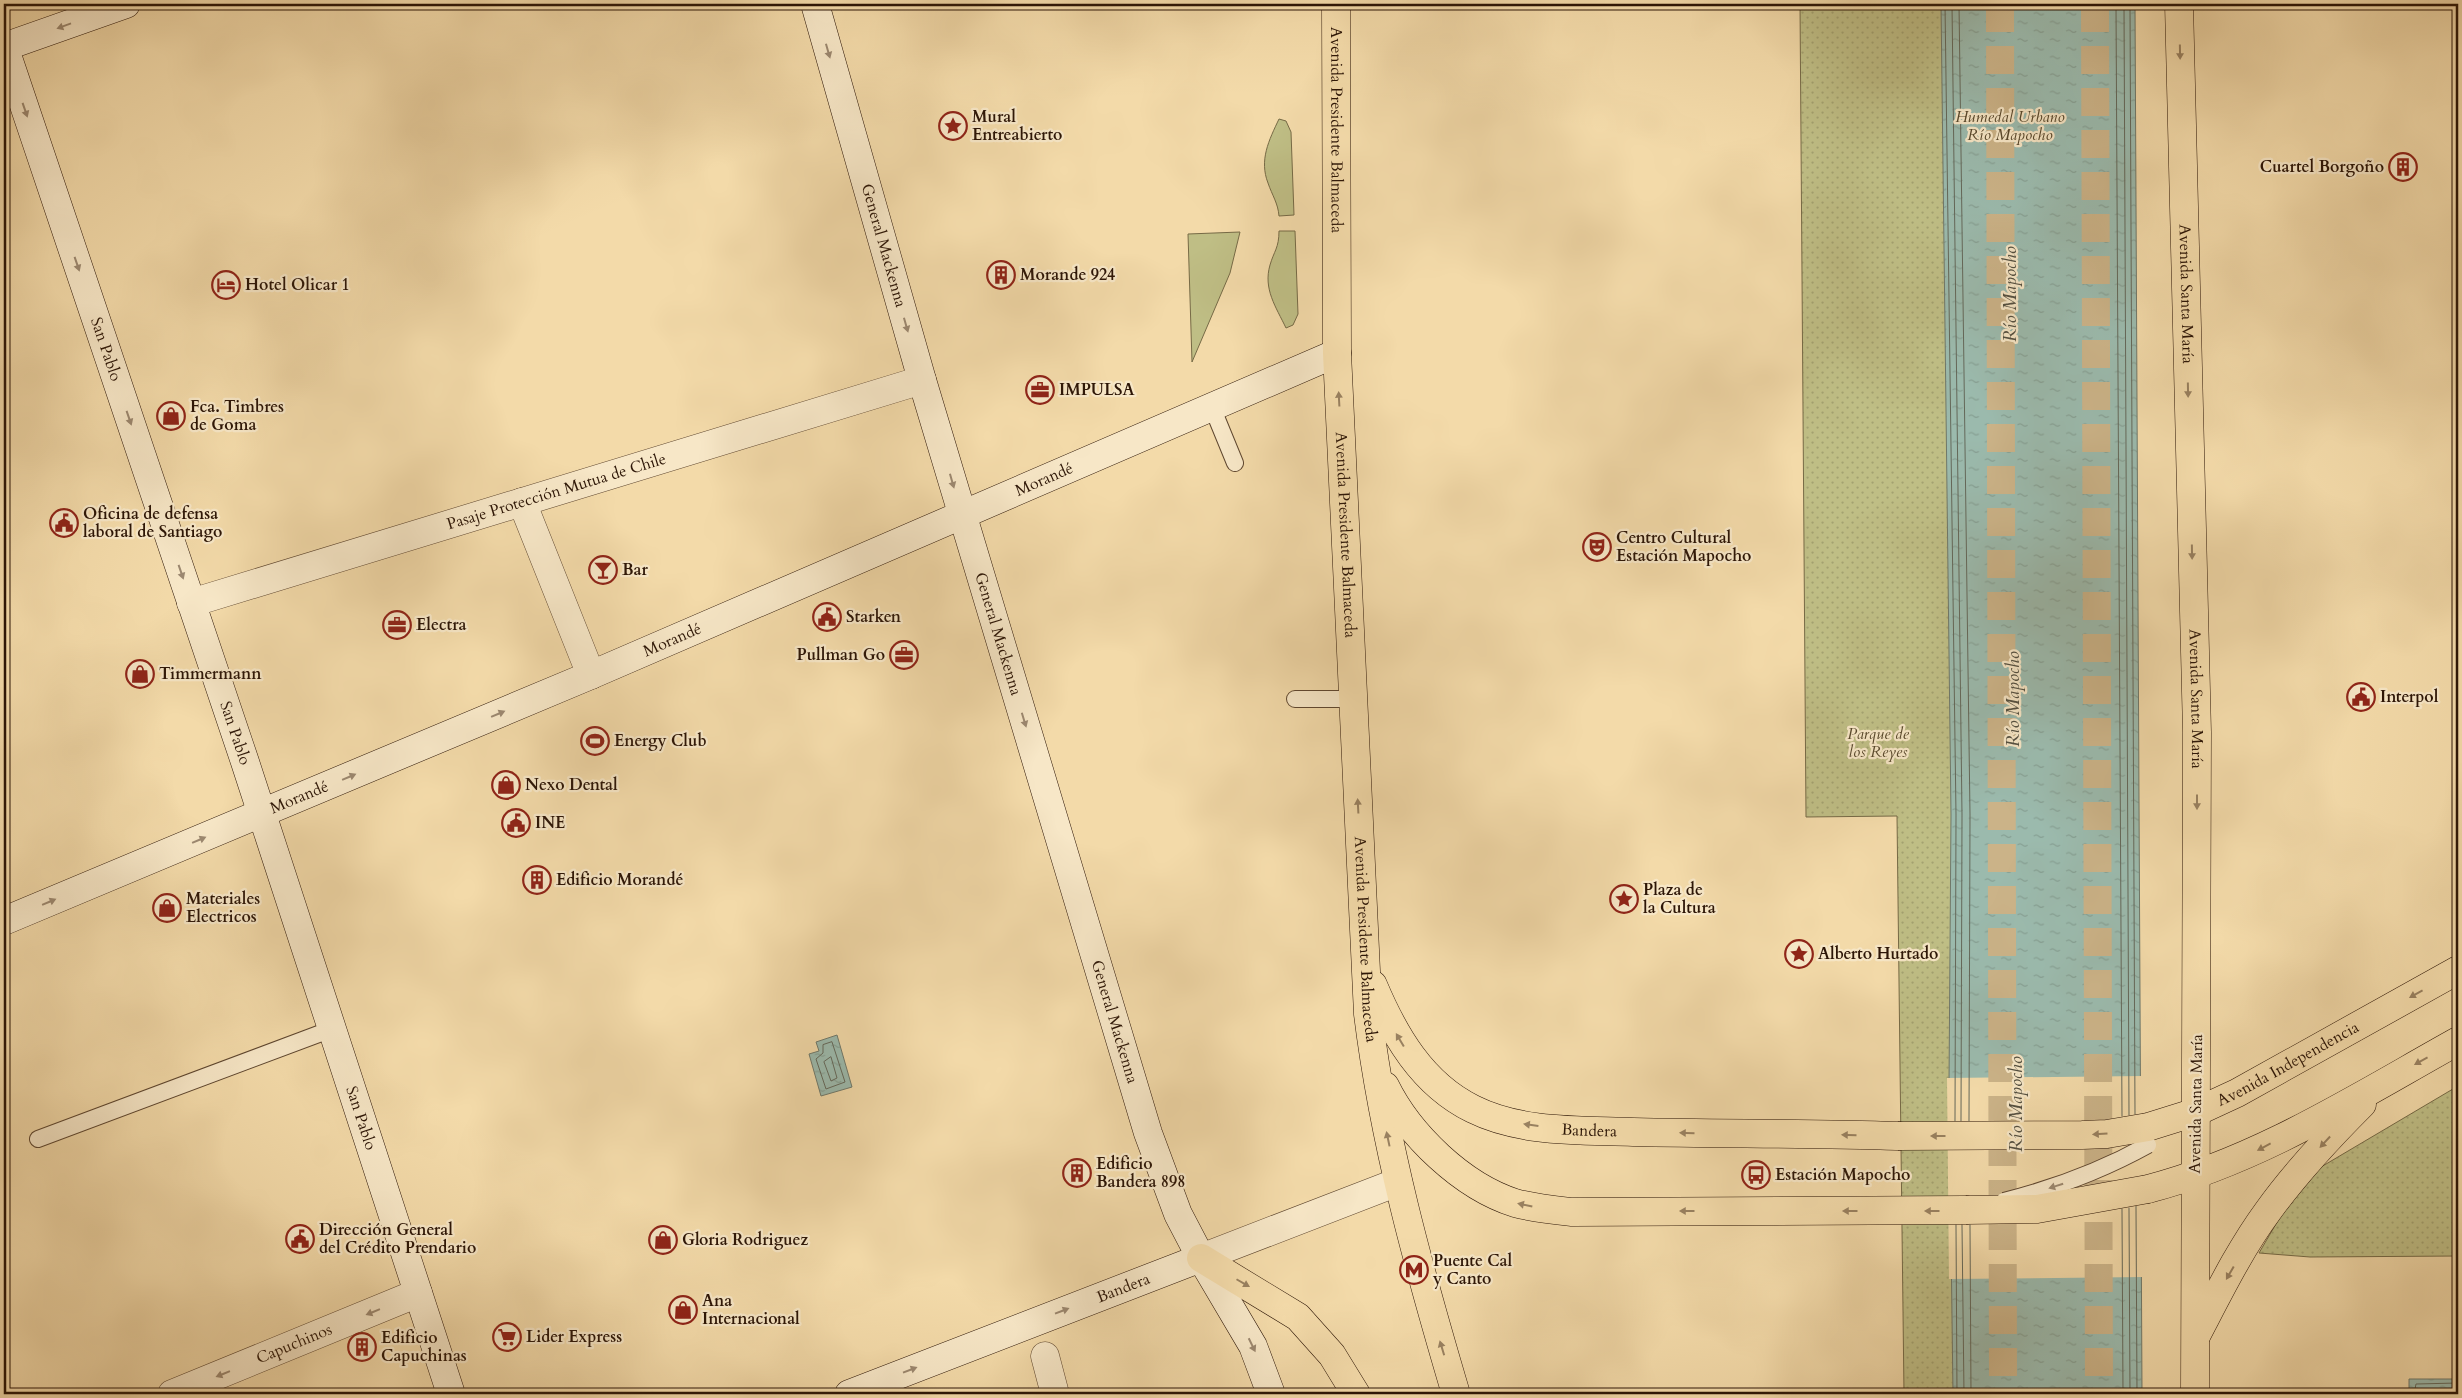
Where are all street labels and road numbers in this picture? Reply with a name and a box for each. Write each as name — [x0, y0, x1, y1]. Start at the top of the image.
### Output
street label: Avenida Presidente Balmaceda — [1325, 27, 1348, 233]
street label: General Mackenna — [856, 181, 912, 310]
street label: Avenida Santa María — [2173, 224, 2199, 364]
street label: San Pablo — [85, 314, 127, 384]
street label: Avenida Presidente Balmaceda — [1330, 431, 1361, 638]
street label: Pasaje Protección Mutua de Chile — [444, 448, 669, 535]
street label: Morandé — [1012, 457, 1077, 502]
street label: General Mackenna — [969, 570, 1027, 698]
street label: Morandé — [640, 618, 705, 662]
street label: Avenida Santa María — [2183, 629, 2208, 769]
street label: San Pablo — [214, 698, 256, 768]
street label: Morandé — [267, 775, 332, 819]
street label: Avenida Presidente Balmaceda — [1349, 836, 1383, 1044]
street label: General Mackenna — [1086, 957, 1144, 1086]
street label: Avenida Independencia — [2213, 1016, 2363, 1112]
street label: Avenida Santa María — [2184, 1034, 2208, 1174]
street label: San Pablo — [340, 1083, 382, 1153]
street label: Bandera — [1561, 1119, 1617, 1143]
street label: Bandera — [1093, 1268, 1153, 1308]
street label: Capuchinos — [253, 1318, 335, 1369]

